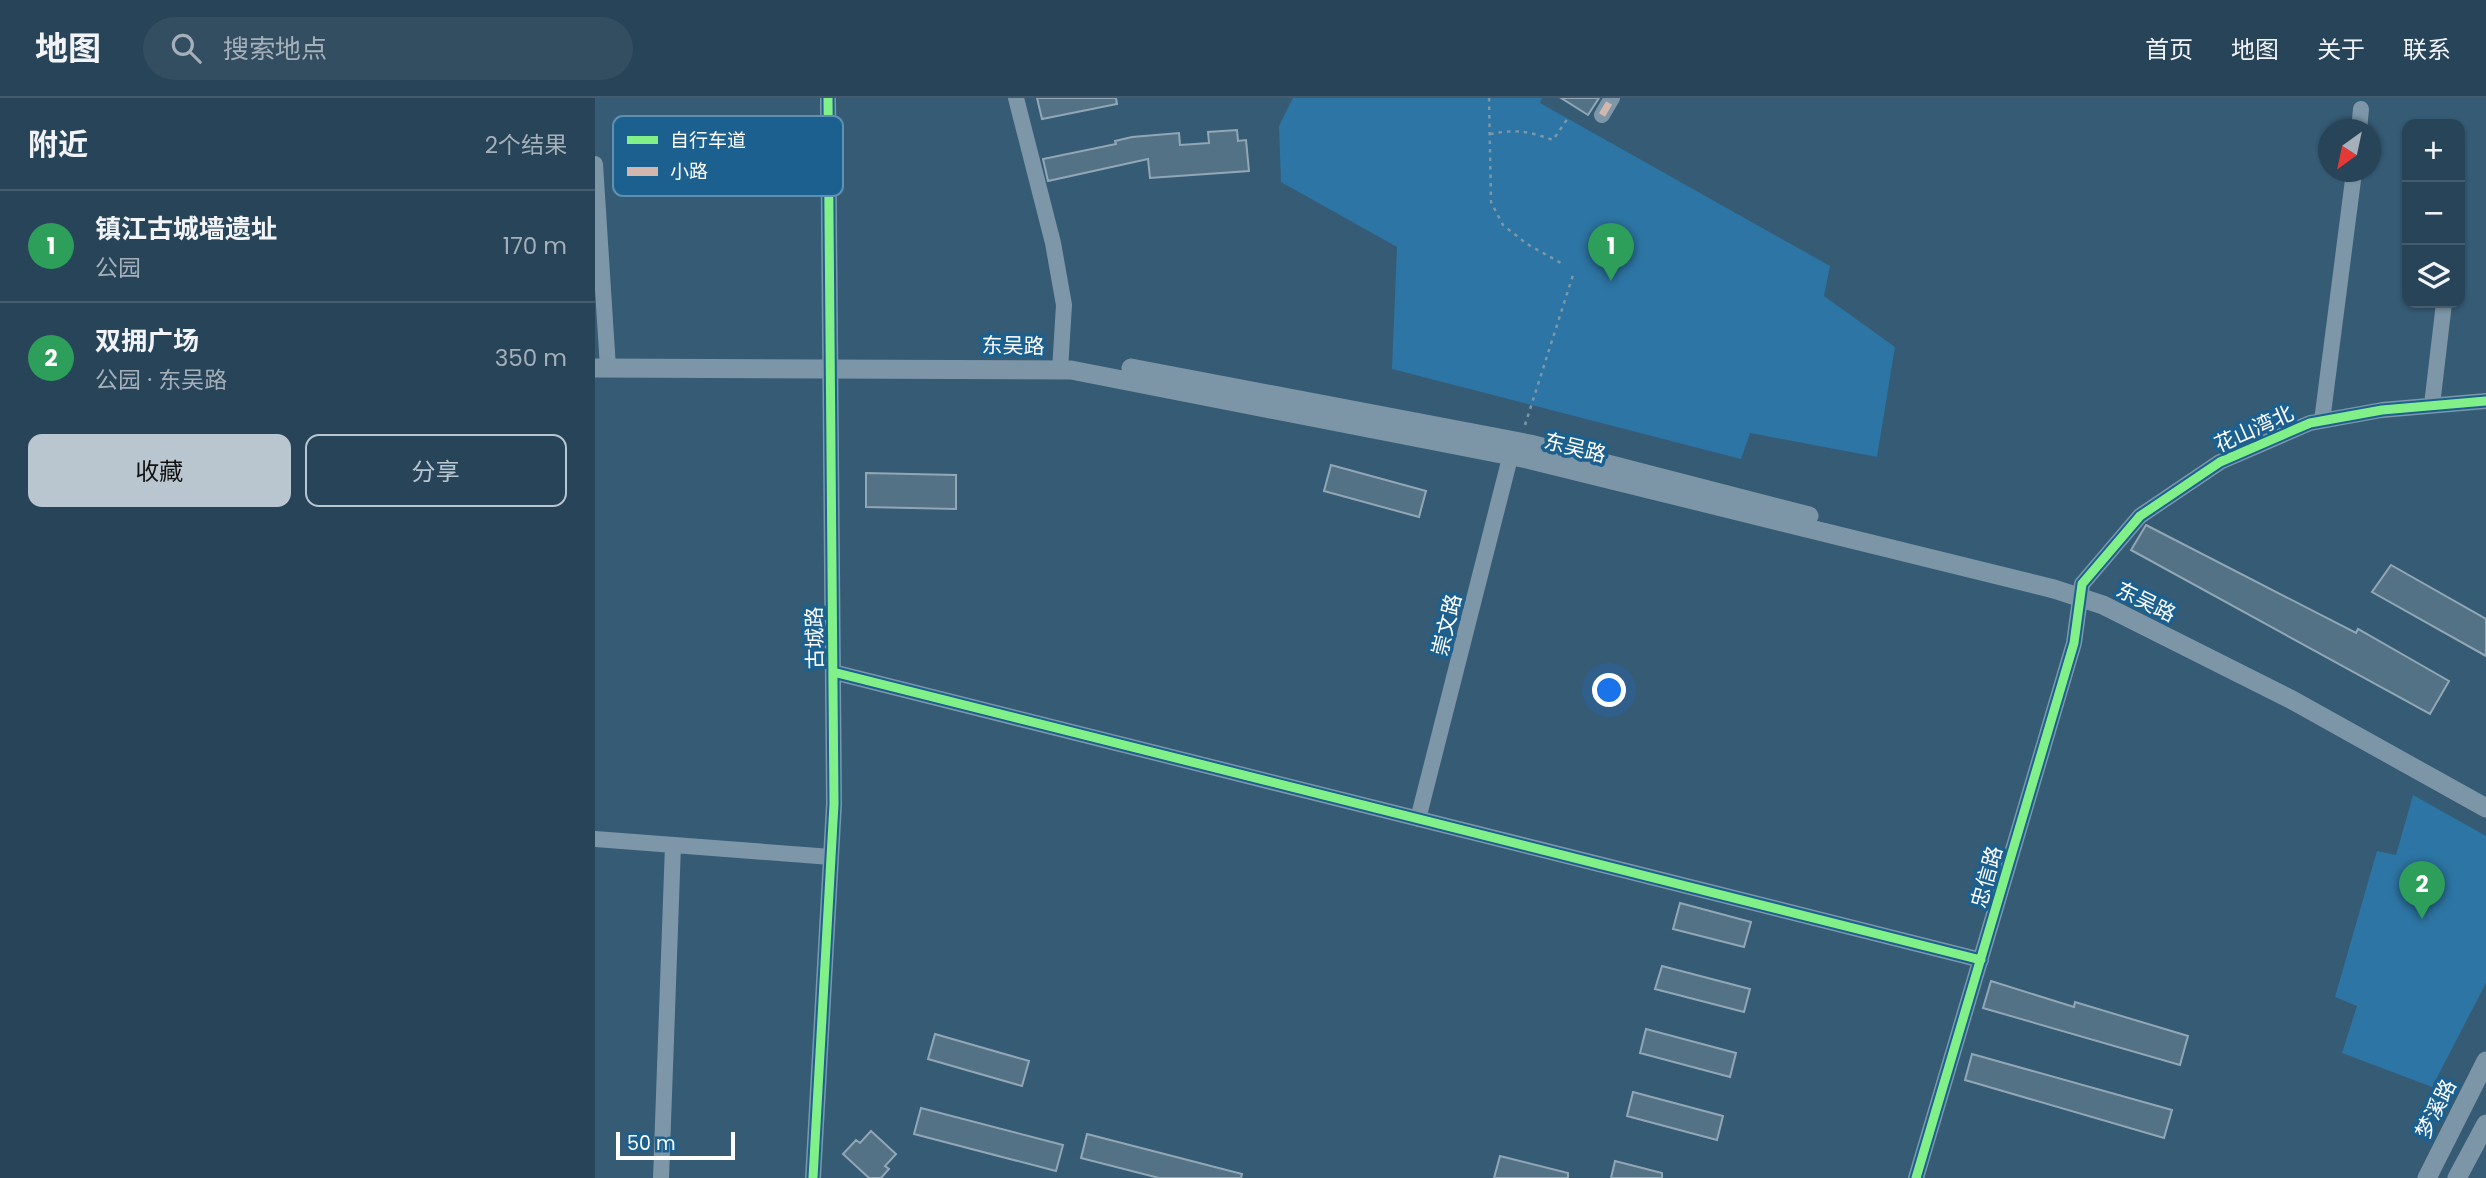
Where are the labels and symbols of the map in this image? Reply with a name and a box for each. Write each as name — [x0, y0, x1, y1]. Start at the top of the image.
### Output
legend — [613, 116, 843, 196]
north arrow — [2318, 119, 2381, 182]
text: 自行车道 — [670, 127, 746, 154]
text: 小路 — [670, 158, 708, 185]
pin: 1 — [1588, 223, 1634, 281]
street label: 东吴路 — [981, 330, 1045, 361]
street label: 花山湾北 — [2210, 398, 2298, 459]
street label: 东吴路 — [1541, 426, 1609, 469]
street label: 东吴路 — [2112, 575, 2181, 628]
street label: 崇文路 — [1425, 591, 1468, 659]
street label: 古城路 — [799, 606, 830, 670]
your location — [1592, 673, 1626, 707]
street label: 忠信路 — [1964, 843, 2009, 911]
pin: 2 — [2399, 861, 2445, 919]
street label: 梦溪路 — [2408, 1074, 2463, 1143]
scale bar — [616, 1129, 735, 1161]

